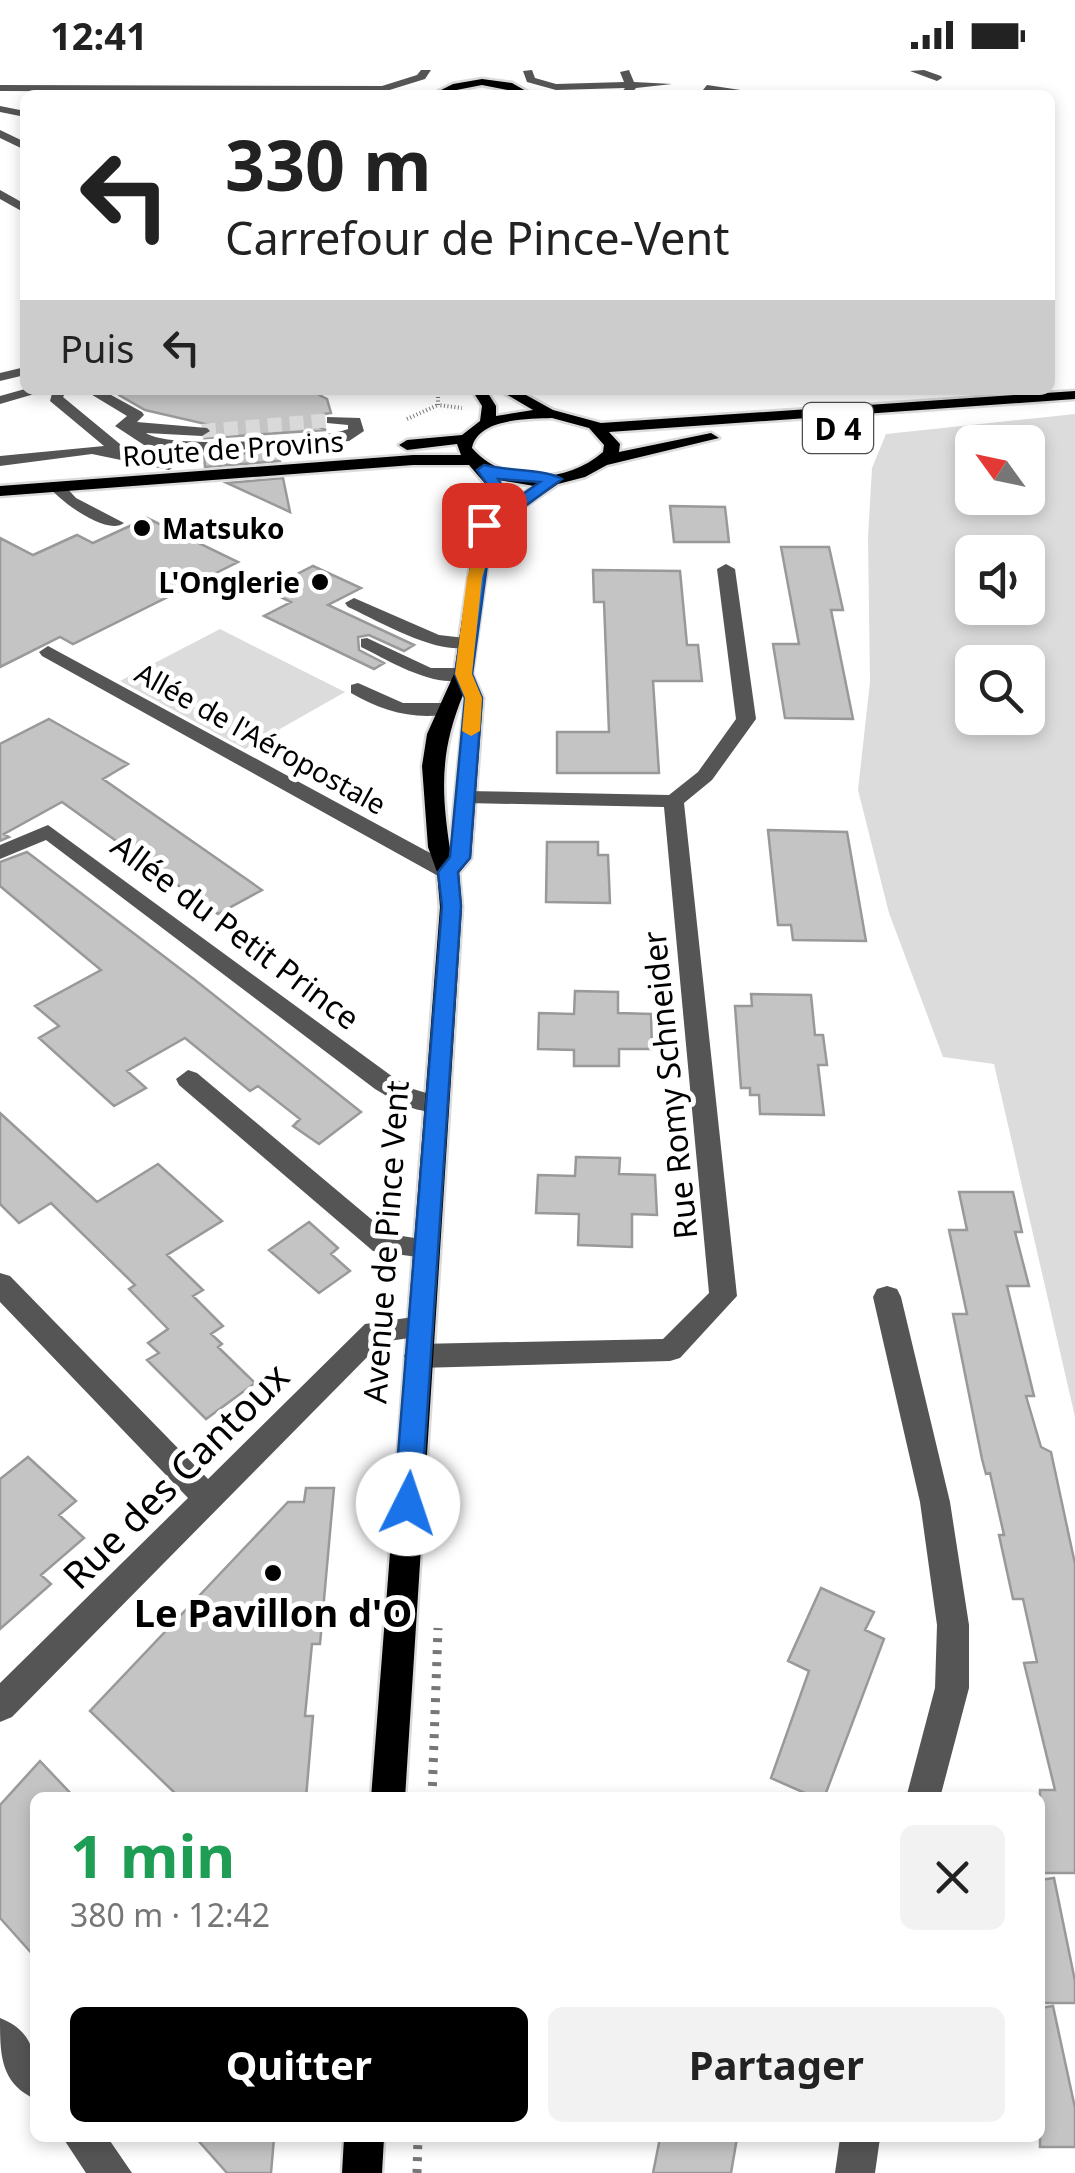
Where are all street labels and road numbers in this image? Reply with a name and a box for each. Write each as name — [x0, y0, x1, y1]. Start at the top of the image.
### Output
road number: D 4 — [803, 403, 873, 453]
street label: Route de Provins — [121, 421, 345, 475]
street label: Allée de l'Aéropostale — [129, 653, 393, 823]
street label: Allée du Petit Prince — [103, 823, 369, 1039]
street label: Rue Romy Schneider — [631, 929, 707, 1241]
street label: Avenue de Pince Vent — [352, 1079, 418, 1405]
street label: Rue des Cantoux — [50, 1350, 300, 1600]

